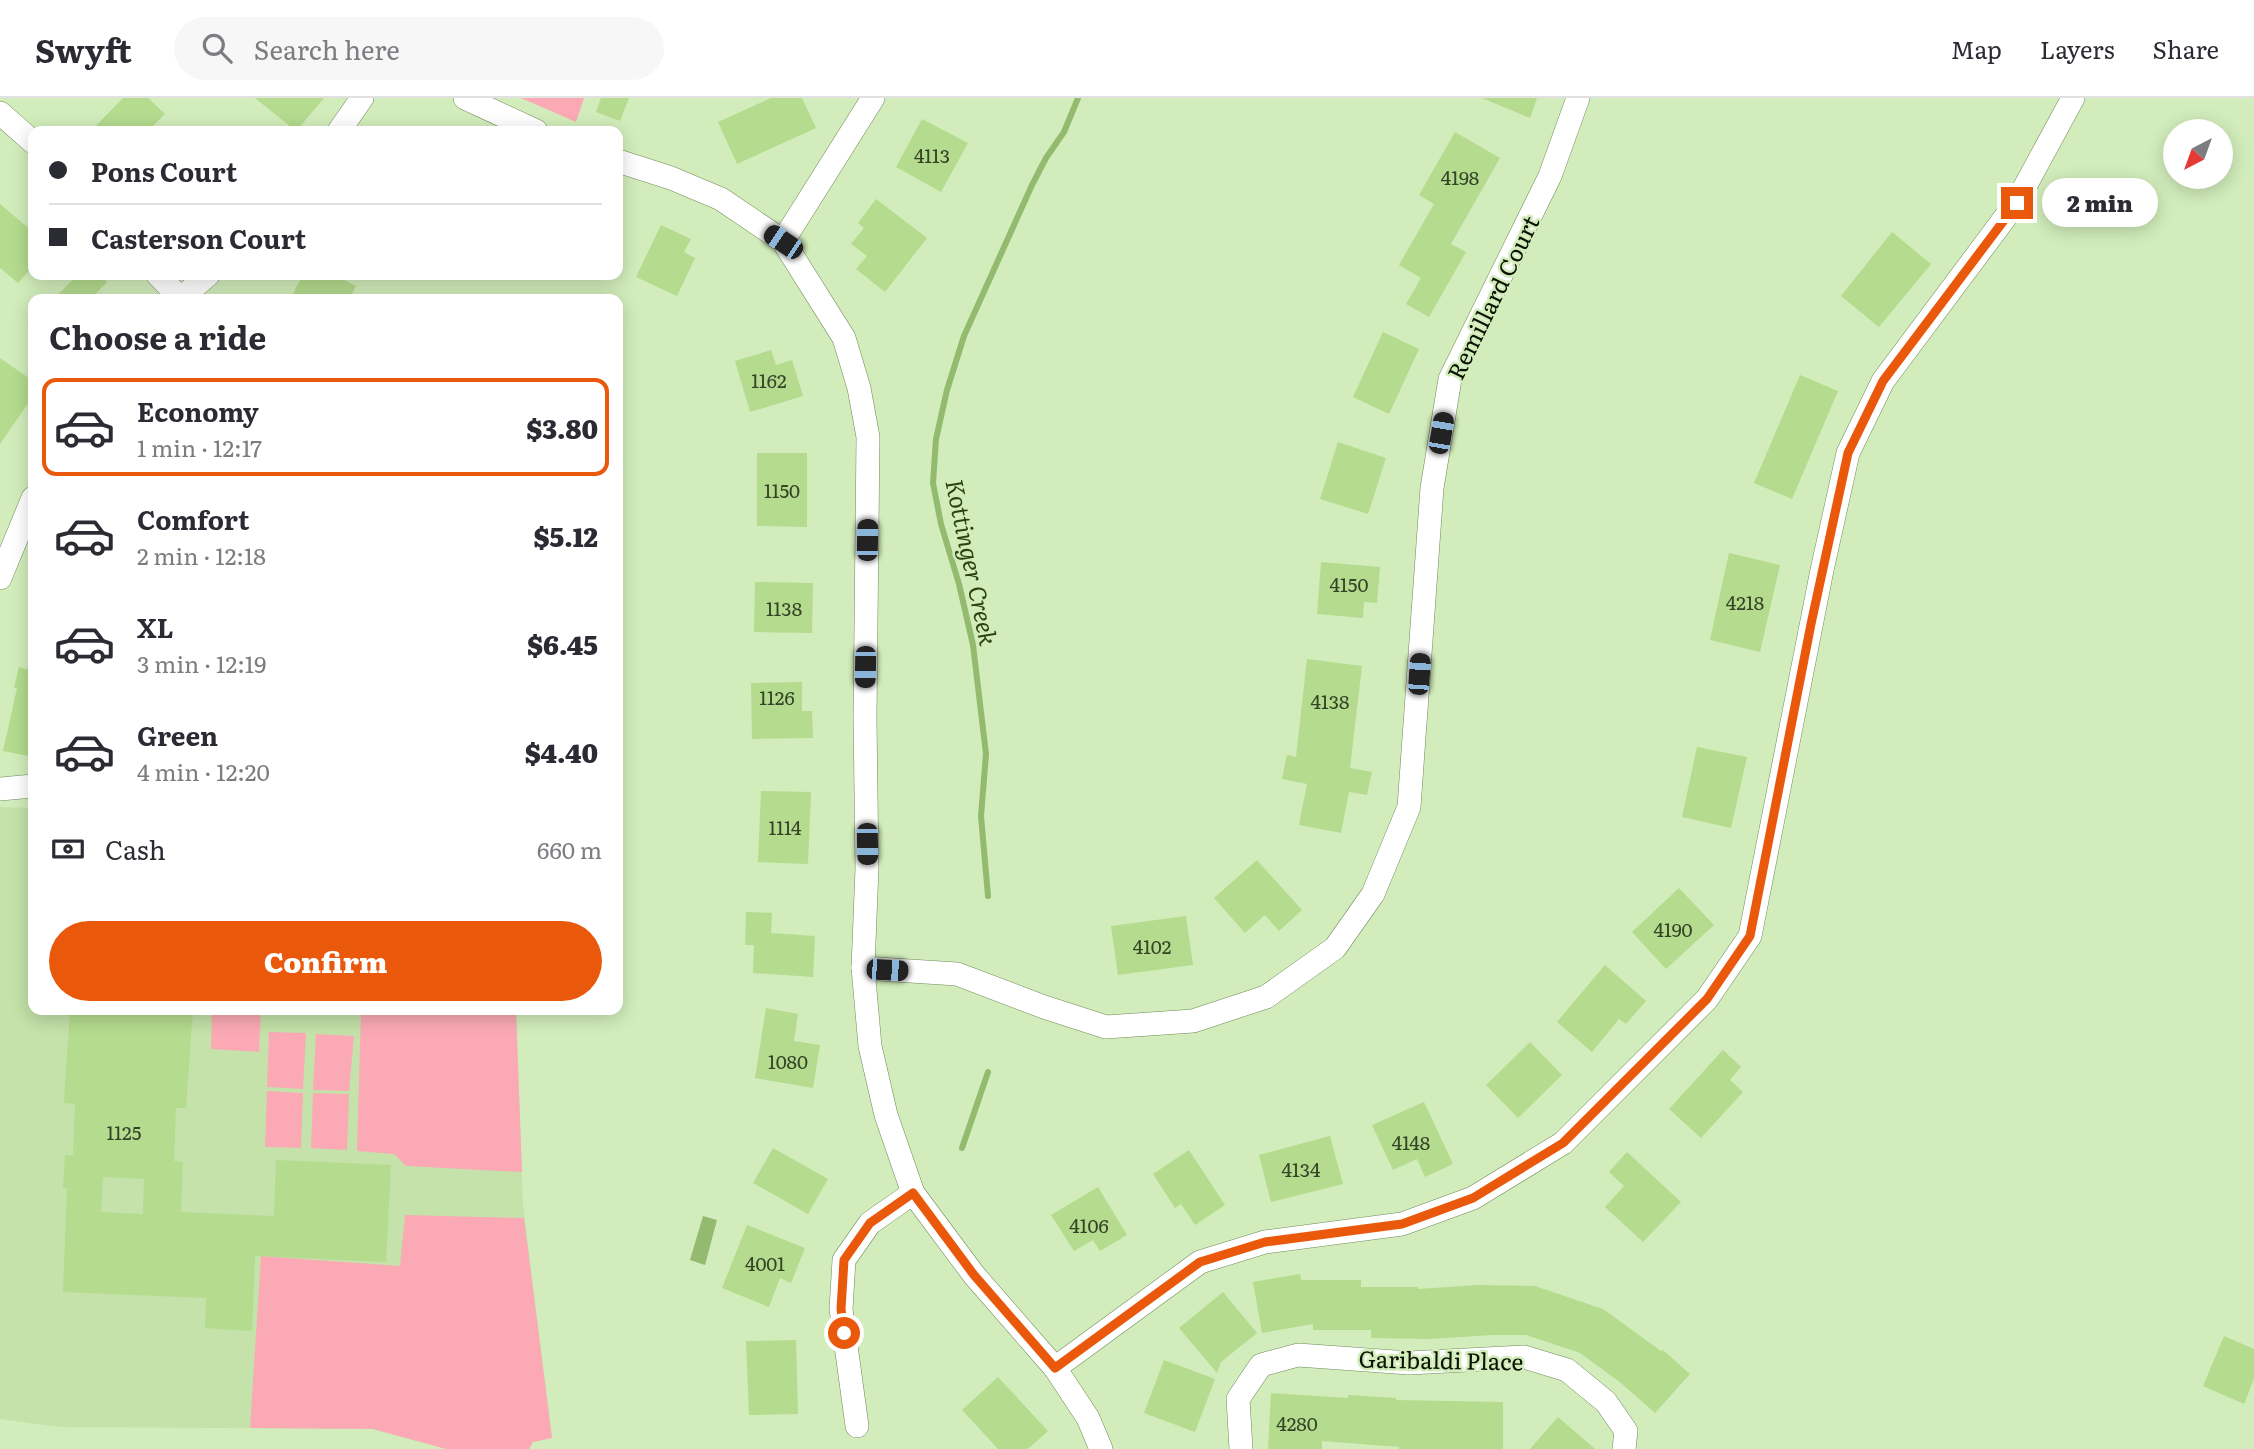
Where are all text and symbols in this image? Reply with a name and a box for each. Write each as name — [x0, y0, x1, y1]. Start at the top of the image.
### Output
search box — [174, 17, 664, 80]
text: Swyft — [35, 24, 132, 73]
icon: search — [198, 29, 236, 67]
text: Search here — [254, 29, 400, 68]
text: Map — [1951, 31, 2002, 66]
text: Layers — [2040, 31, 2114, 66]
text: Share — [2152, 31, 2219, 66]
north arrow — [2163, 119, 2233, 189]
map controls — [2163, 119, 2233, 189]
house number: 4113 — [914, 141, 950, 169]
text: Pons Court — [91, 151, 237, 190]
house number: 4198 — [1441, 163, 1479, 191]
callout: 2 min — [2042, 178, 2157, 228]
text: 2 min — [2067, 185, 2133, 219]
route end — [2001, 187, 2033, 219]
street label: Remillard Court — [1438, 209, 1547, 385]
text: Casterson Court — [91, 218, 306, 257]
car — [760, 222, 807, 262]
text: Choose a ride — [49, 312, 266, 360]
house number: 1162 — [751, 366, 787, 394]
text: Economy — [137, 391, 259, 430]
icon: car — [53, 396, 116, 459]
text: $3.80 — [526, 408, 598, 447]
car — [1428, 410, 1455, 456]
text: 1 min · 12:17 — [137, 430, 262, 464]
house number: 1150 — [764, 476, 800, 504]
water label: Kottinger Creek — [938, 476, 1008, 649]
text: Comfort — [137, 499, 249, 538]
icon: car — [53, 504, 116, 567]
text: $5.12 — [534, 516, 598, 555]
car — [857, 519, 878, 561]
text: 2 min · 12:18 — [137, 538, 266, 572]
house number: 4150 — [1330, 570, 1368, 598]
house number: 4218 — [1726, 588, 1764, 616]
house number: 1138 — [766, 594, 802, 622]
text: XL — [137, 607, 174, 646]
icon: car — [53, 612, 116, 675]
text: $6.45 — [527, 624, 598, 663]
text: 3 min · 12:19 — [137, 646, 266, 680]
car — [855, 646, 876, 688]
car — [1408, 652, 1431, 696]
house number: 1126 — [759, 683, 795, 711]
house number: 4138 — [1311, 687, 1349, 715]
text: Green — [137, 715, 218, 754]
icon: car — [53, 720, 116, 783]
text: $4.40 — [525, 732, 598, 771]
text: 4 min · 12:20 — [137, 754, 270, 788]
house number: 1114 — [769, 813, 802, 841]
car — [857, 823, 878, 865]
text: Cash — [105, 829, 166, 868]
icon: cash — [49, 830, 87, 868]
text: 660 m — [537, 832, 602, 866]
house number: 4190 — [1653, 915, 1693, 943]
button: Confirm — [49, 921, 602, 1001]
house number: 4102 — [1133, 932, 1171, 960]
car — [866, 958, 909, 982]
house number: 1080 — [768, 1047, 808, 1075]
house number: 1125 — [107, 1118, 142, 1146]
house number: 4148 — [1392, 1128, 1430, 1156]
house number: 4134 — [1282, 1155, 1321, 1183]
house number: 4106 — [1069, 1211, 1109, 1239]
house number: 4001 — [745, 1249, 785, 1277]
route start — [828, 1317, 860, 1349]
street label: Garibaldi Place — [1358, 1341, 1524, 1377]
house number: 4280 — [1276, 1409, 1318, 1437]

